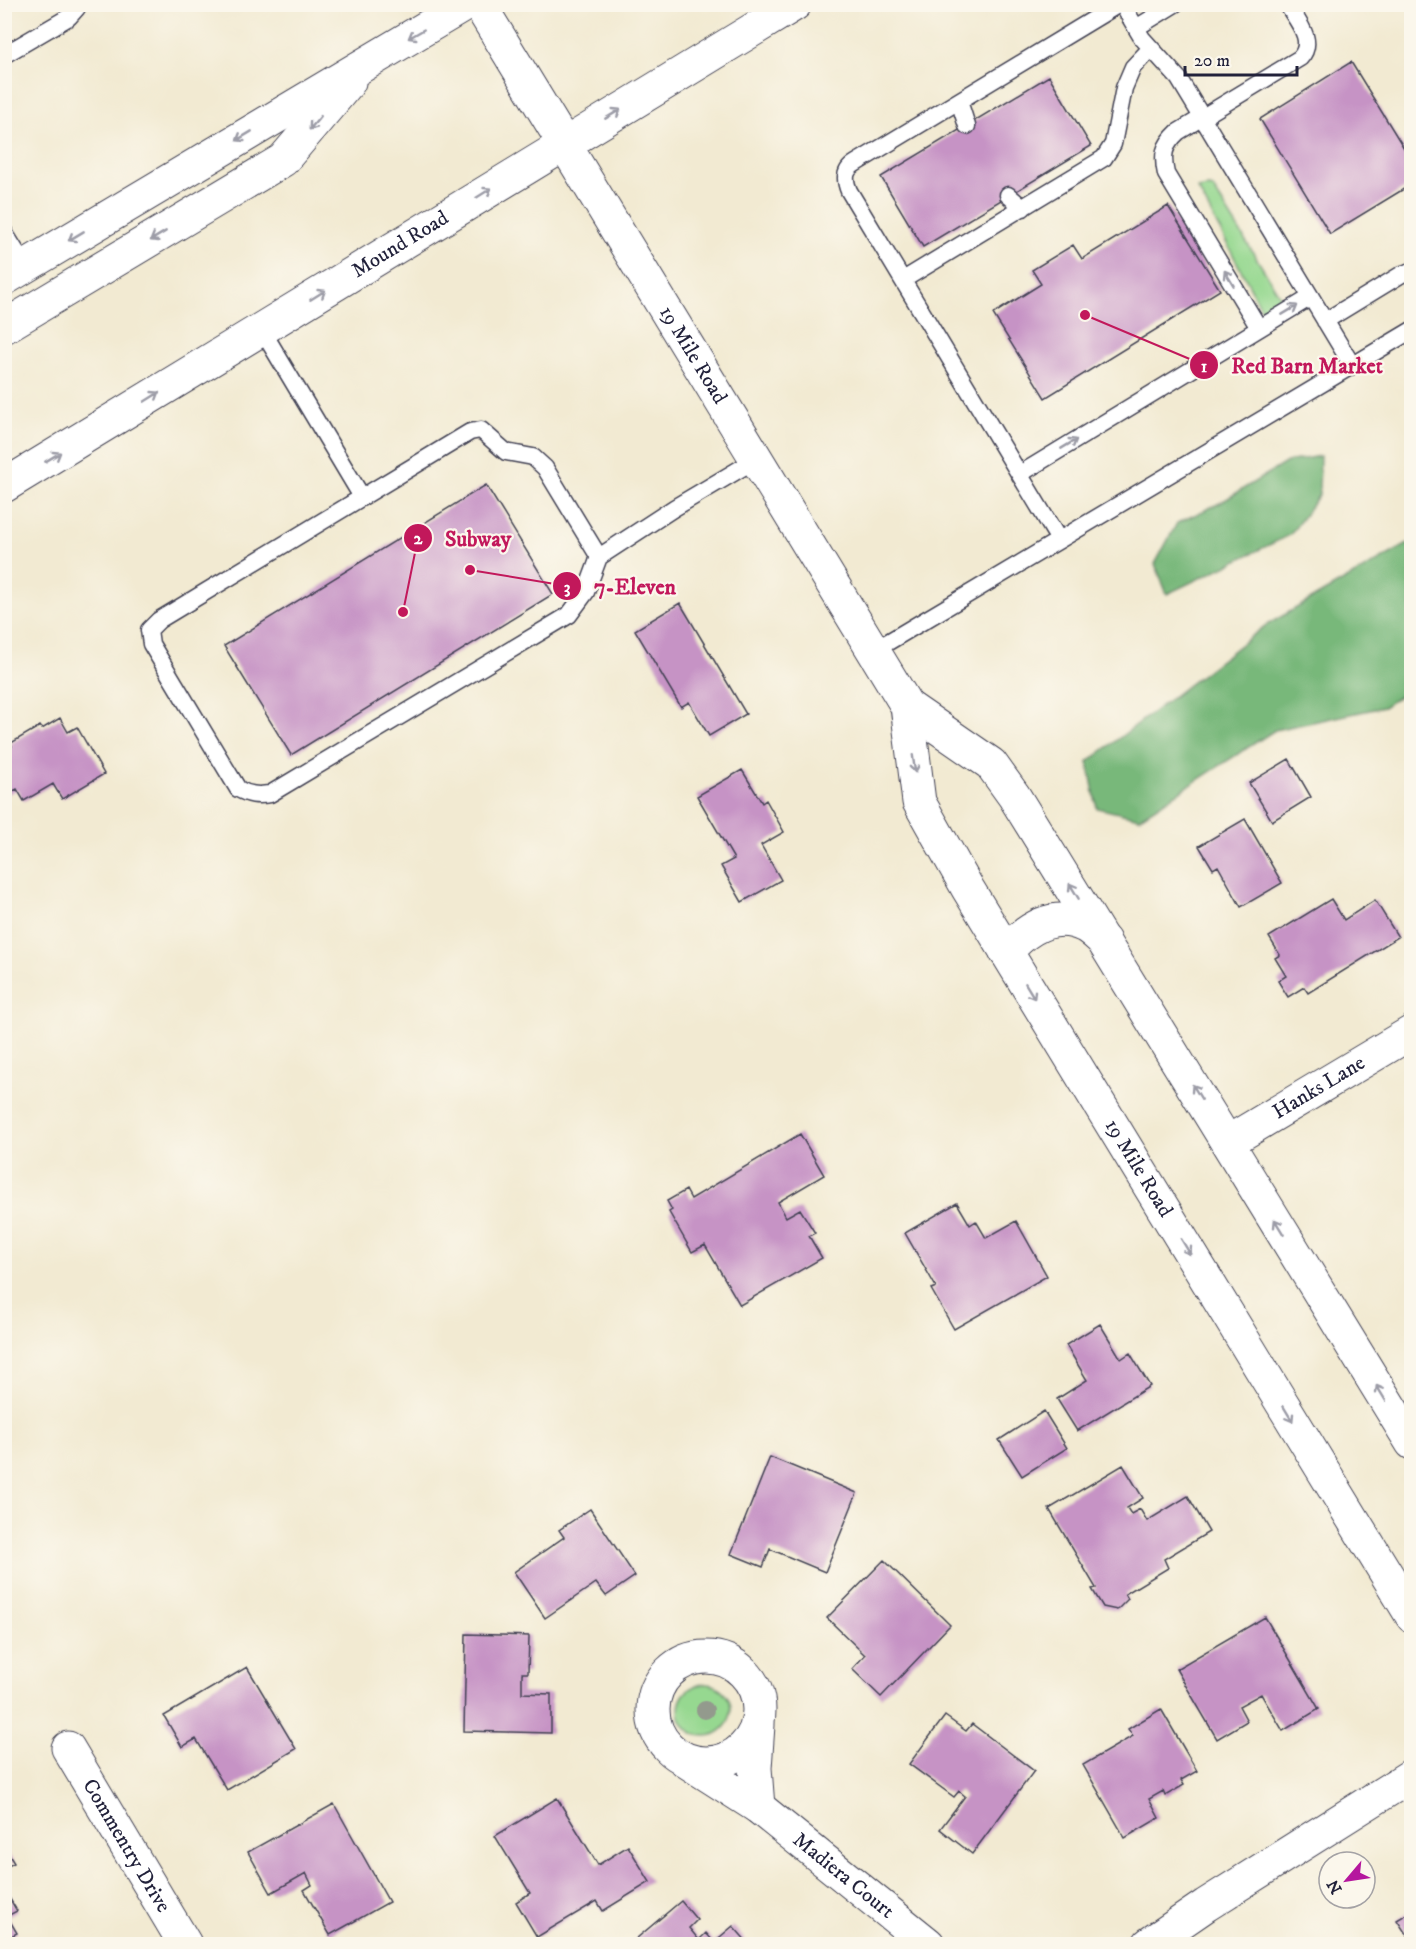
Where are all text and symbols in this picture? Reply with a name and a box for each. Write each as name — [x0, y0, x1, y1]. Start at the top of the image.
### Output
one-way arrow — [408, 28, 425, 40]
scale bar — [1185, 39, 1298, 77]
text: 20 m — [1194, 50, 1230, 72]
one-way arrow — [604, 108, 621, 120]
one-way arrow — [308, 115, 321, 131]
one-way arrow — [236, 130, 253, 142]
one-way arrow — [475, 186, 492, 198]
street label: Mound Road — [347, 205, 454, 284]
one-way arrow — [68, 230, 85, 242]
one-way arrow — [150, 230, 167, 242]
one-way arrow — [1222, 270, 1234, 287]
one-way arrow — [309, 288, 326, 300]
street label: 19 Mile Road — [653, 301, 733, 409]
one-way arrow — [1281, 303, 1298, 315]
callout: Red Barn Market — [1189, 345, 1395, 385]
text: Red Barn Market — [1231, 353, 1383, 380]
text: 1 — [1201, 356, 1208, 378]
one-way arrow — [143, 391, 160, 403]
one-way arrow — [1061, 437, 1078, 450]
one-way arrow — [44, 450, 61, 462]
callout: Subway — [403, 518, 523, 558]
text: Subway — [445, 526, 512, 553]
text: 2 — [414, 528, 424, 550]
callout: 7-Eleven — [552, 566, 688, 606]
text: 7-Eleven — [594, 574, 676, 601]
text: 3 — [564, 577, 571, 599]
one-way arrow — [909, 753, 920, 773]
one-way arrow — [1067, 883, 1079, 900]
one-way arrow — [1024, 982, 1036, 999]
street label: Hanks Lane — [1268, 1050, 1370, 1125]
one-way arrow — [1191, 1084, 1203, 1101]
street label: 19 Mile Road — [1099, 1114, 1179, 1223]
one-way arrow — [1273, 1219, 1285, 1236]
one-way arrow — [1181, 1238, 1193, 1255]
one-way arrow — [1375, 1385, 1387, 1402]
one-way arrow — [1282, 1405, 1294, 1422]
street label: Commentry Drive — [77, 1774, 176, 1918]
street label: Madiera Court — [787, 1827, 900, 1925]
north arrow — [1317, 1850, 1377, 1910]
text: N — [1323, 1876, 1347, 1897]

